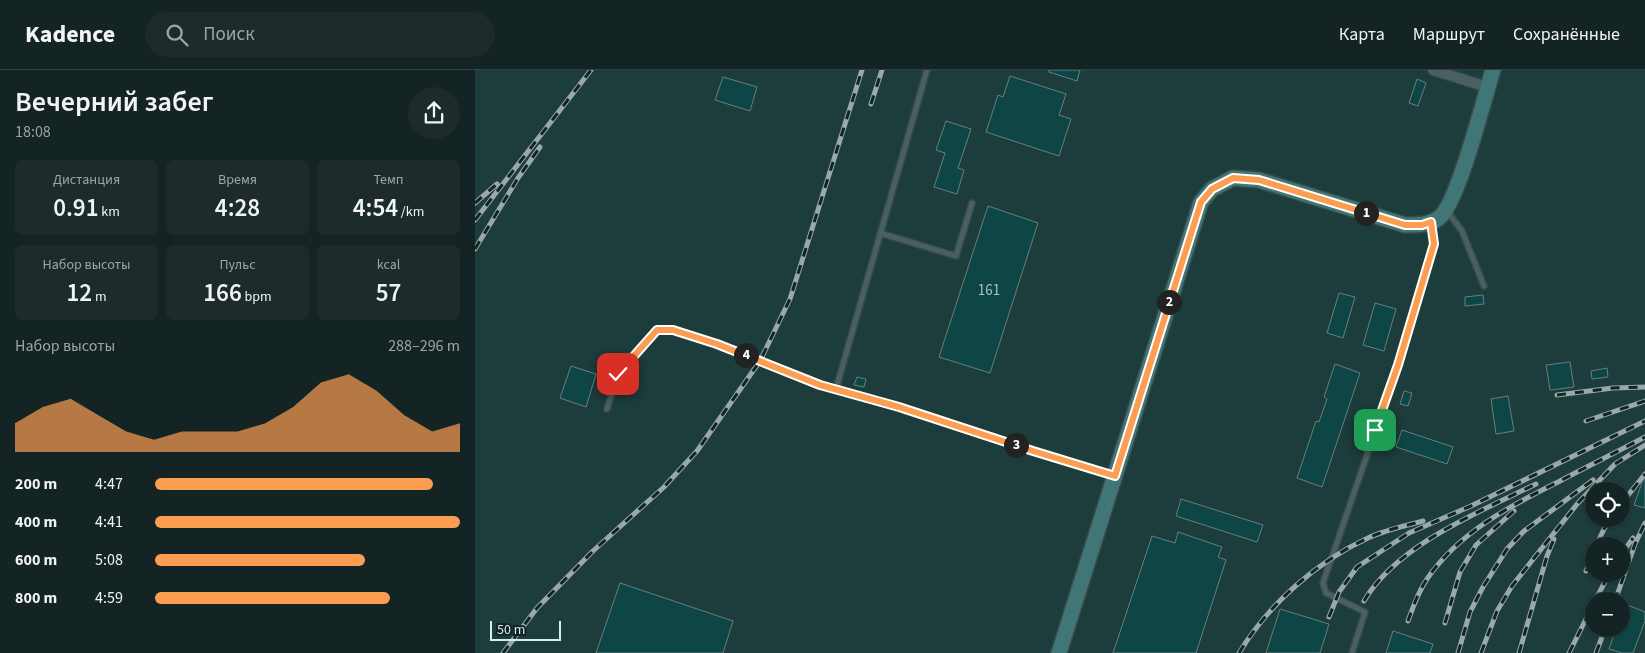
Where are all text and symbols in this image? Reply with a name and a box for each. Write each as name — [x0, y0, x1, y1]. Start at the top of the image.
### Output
search box — [145, 12, 495, 57]
text: Kadence — [25, 17, 115, 52]
icon: search — [163, 21, 191, 49]
text: Поиск — [203, 21, 255, 48]
text: Карта — [1339, 22, 1385, 47]
text: Маршрут — [1413, 22, 1485, 47]
text: Сохранённые — [1513, 22, 1620, 47]
text: Вечерний забег — [15, 82, 214, 122]
button: share — [408, 87, 460, 139]
text: 18:08 — [15, 121, 51, 143]
text: Дистанция — [53, 170, 120, 190]
text: Время — [218, 170, 257, 190]
text: Темп — [373, 170, 404, 190]
text: 0.91 — [53, 190, 99, 226]
text: 4:28 — [215, 190, 260, 226]
text: 4:54 — [353, 190, 398, 226]
pin: 1 — [1353, 200, 1379, 226]
text: km — [99, 202, 120, 222]
text: /km — [398, 202, 424, 222]
text: 1 — [1363, 203, 1370, 223]
text: Набор высоты — [43, 255, 130, 275]
text: Пульс — [219, 255, 256, 275]
text: kcal — [377, 255, 400, 275]
text: 12 — [66, 275, 92, 311]
text: 166 — [203, 275, 242, 311]
text: 57 — [376, 275, 401, 311]
house number: 161 — [978, 280, 1000, 301]
text: m — [92, 287, 107, 307]
text: bpm — [242, 287, 272, 307]
pin: 2 — [1157, 290, 1181, 314]
text: 2 — [1166, 292, 1173, 312]
text: Набор высоты — [15, 335, 115, 357]
text: 288–296 m — [388, 335, 460, 357]
pin: 4 — [733, 342, 759, 368]
text: 4 — [743, 345, 750, 365]
pin — [597, 353, 639, 395]
icon: check — [604, 360, 632, 388]
pin — [1354, 409, 1396, 451]
icon: arrive — [1361, 416, 1389, 444]
pin: 3 — [1003, 432, 1029, 458]
text: 3 — [1013, 435, 1020, 455]
text: 200 m — [15, 473, 57, 495]
text: 4:47 — [95, 473, 123, 495]
map controls — [1585, 482, 1630, 637]
button: locate — [1585, 482, 1630, 527]
text: 400 m — [15, 511, 57, 533]
text: 4:41 — [95, 511, 123, 533]
button: + — [1585, 537, 1630, 582]
text: 600 m — [15, 549, 57, 571]
text: 5:08 — [95, 549, 123, 571]
text: 800 m — [15, 587, 57, 609]
text: 4:59 — [95, 587, 123, 609]
button: − — [1585, 592, 1630, 637]
scale bar — [490, 618, 561, 641]
text: 50 m — [497, 620, 525, 640]

